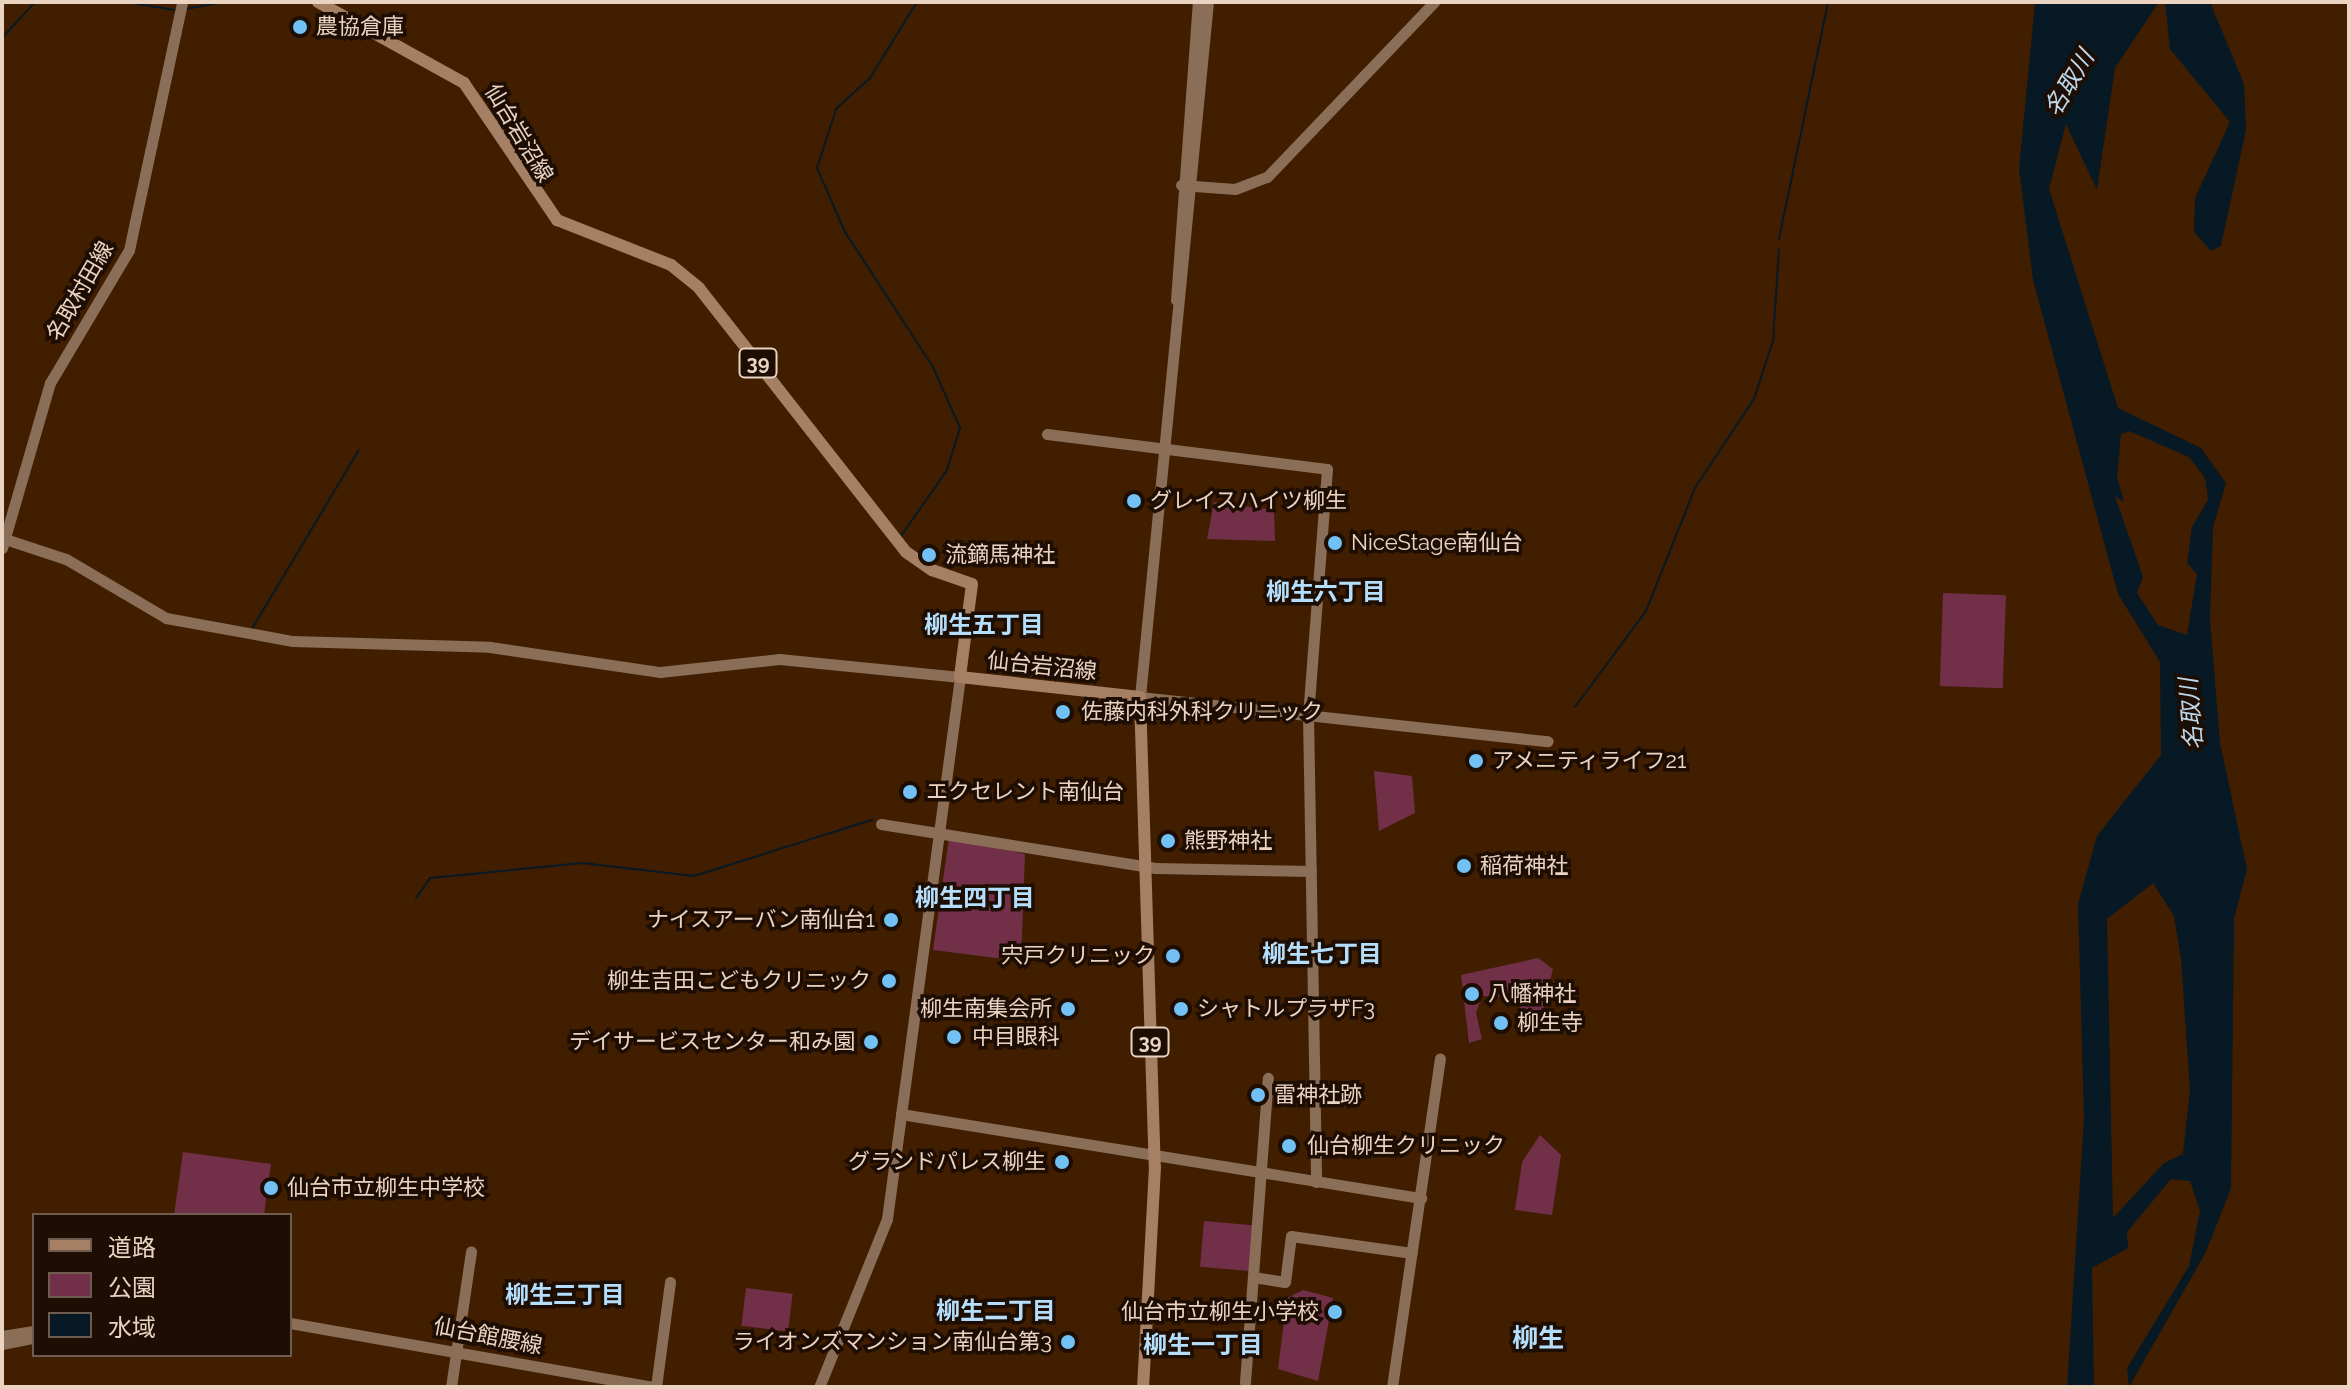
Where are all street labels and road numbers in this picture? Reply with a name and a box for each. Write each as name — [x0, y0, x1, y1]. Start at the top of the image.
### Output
street label: 仙台岩沼線 — [479, 79, 559, 187]
street label: 名取村田線 — [41, 237, 119, 345]
road number: 39 — [738, 347, 778, 379]
street label: 仙台岩沼線 — [986, 647, 1098, 685]
road number: 39 — [1130, 1026, 1170, 1058]
street label: 仙台館腰線 — [431, 1313, 545, 1359]

